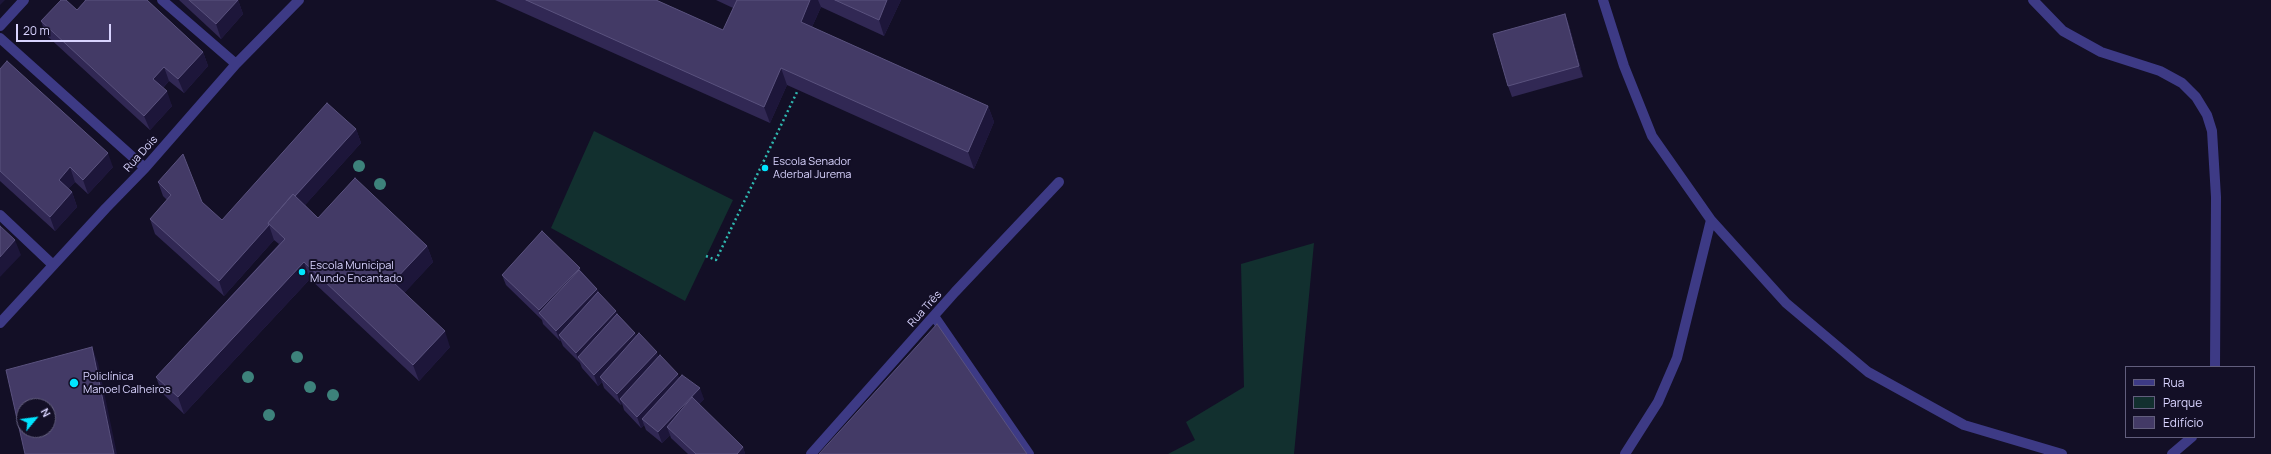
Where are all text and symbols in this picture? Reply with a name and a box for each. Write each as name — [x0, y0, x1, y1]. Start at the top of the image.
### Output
scale bar — [18, 16, 113, 42]
text: 20 m — [23, 22, 50, 39]
street label: Rua Dois — [121, 133, 161, 175]
place label: Escola Senador Aderbal Jurema — [773, 155, 851, 181]
marker: Escola Senador Aderbal Jurema — [760, 163, 770, 173]
place label: Escola Municipal Mundo Encantado — [310, 259, 403, 285]
marker: Escola Municipal Mundo Encantado — [297, 267, 307, 277]
street label: Rua Três — [905, 288, 945, 330]
legend — [2125, 366, 2255, 438]
place label: Policlínica Manoel Calheiros — [83, 370, 171, 396]
text: Rua — [2163, 374, 2184, 391]
marker: Policlínica Manoel Calheiros — [68, 377, 80, 389]
text: Parque — [2163, 394, 2202, 411]
north arrow — [16, 398, 56, 438]
text: N — [38, 405, 55, 420]
text: Edifício — [2163, 414, 2203, 431]

